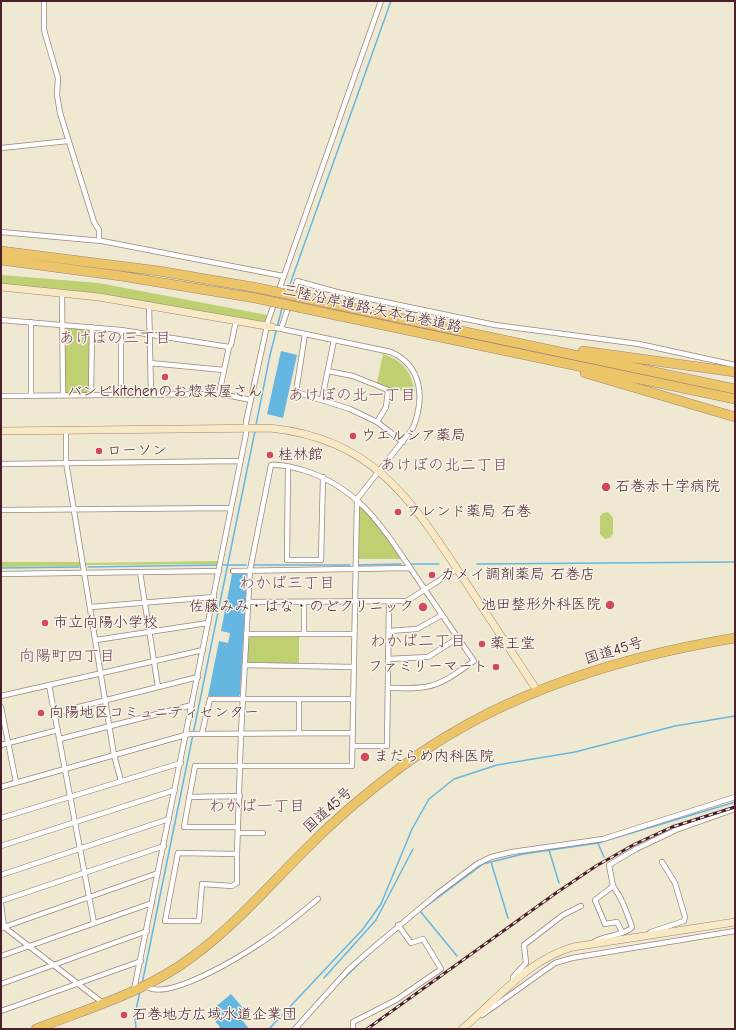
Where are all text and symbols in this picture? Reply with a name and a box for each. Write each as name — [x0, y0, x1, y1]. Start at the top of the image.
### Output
street label: 三陸沿岸道路;矢本石巻道路 — [281, 281, 463, 337]
district label: あけぼの三丁目 — [59, 328, 171, 348]
marker: バンビkitchenのお惣菜屋さん — [160, 372, 170, 382]
place label: バンビkitchenのお惣菜屋さん — [67, 383, 263, 401]
district label: あけぼの北一丁目 — [288, 385, 416, 405]
place label: ウエルシア薬局 — [361, 427, 466, 445]
marker: ウエルシア薬局 — [348, 431, 358, 441]
place label: ローソン — [107, 442, 167, 460]
marker: ローソン — [94, 446, 104, 456]
place label: 桂林館 — [278, 446, 323, 464]
marker: 桂林館 — [265, 450, 275, 460]
district label: あけぼの北二丁目 — [380, 455, 508, 475]
place label: 石巻赤十字病院 — [615, 478, 720, 496]
marker: 石巻赤十字病院 — [600, 481, 612, 493]
place label: フレンド薬局 石巻 — [406, 503, 531, 521]
marker: フレンド薬局 石巻 — [393, 507, 403, 517]
place label: カメイ調剤薬局 石巻店 — [440, 566, 595, 584]
marker: カメイ調剤薬局 石巻店 — [427, 570, 437, 580]
district label: わかば三丁目 — [239, 573, 335, 593]
place label: 池田整形外科医院 — [481, 596, 601, 614]
place label: 佐藤みみ・はな・のどクリニック — [189, 598, 414, 616]
marker: 池田整形外科医院 — [604, 599, 616, 611]
marker: 佐藤みみ・はな・のどクリニック — [417, 601, 429, 613]
place label: 市立向陽小学校 — [53, 614, 158, 632]
marker: 市立向陽小学校 — [40, 618, 50, 628]
district label: わかば二丁目 — [370, 631, 466, 651]
street label: 国道45号 — [582, 634, 646, 668]
place label: 薬王堂 — [490, 635, 535, 653]
marker: 薬王堂 — [477, 639, 487, 649]
district label: 向陽町四丁目 — [19, 646, 115, 666]
place label: ファミリーマート — [368, 658, 488, 676]
marker: ファミリーマート — [491, 662, 501, 672]
place label: 向陽地区コミュニティセンター — [49, 704, 259, 722]
marker: 向陽地区コミュニティセンター — [36, 708, 46, 718]
place label: まだらめ内科医院 — [374, 748, 494, 766]
marker: まだらめ内科医院 — [359, 751, 371, 763]
street label: 国道45号 — [300, 783, 356, 837]
district label: わかば一丁目 — [209, 796, 305, 816]
place label: 石巻地方広域水道企業団 — [132, 1006, 297, 1024]
marker: 石巻地方広域水道企業団 — [119, 1010, 129, 1020]

